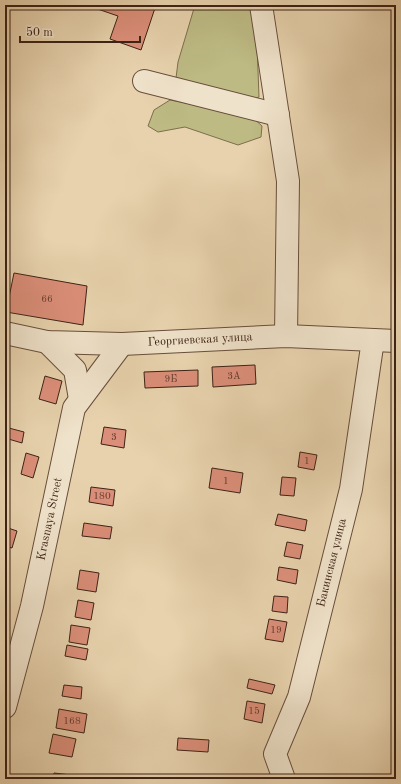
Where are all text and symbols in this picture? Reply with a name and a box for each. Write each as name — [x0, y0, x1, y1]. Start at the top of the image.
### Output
scale bar — [20, 18, 140, 44]
text: 50 m — [26, 26, 53, 39]
house number: 66 — [41, 294, 53, 304]
street label: Георгиевская улица — [147, 331, 253, 349]
house number: 3А — [227, 371, 241, 381]
house number: 9Б — [165, 374, 177, 384]
house number: 3 — [111, 432, 117, 442]
house number: 1 — [304, 456, 310, 466]
street label: Krasnaya Street — [35, 476, 65, 562]
house number: 1 — [223, 476, 229, 486]
house number: 180 — [93, 491, 111, 501]
street label: Бакинская улица — [315, 517, 349, 609]
house number: 19 — [270, 625, 282, 635]
house number: 15 — [248, 706, 260, 716]
house number: 168 — [63, 716, 81, 726]

